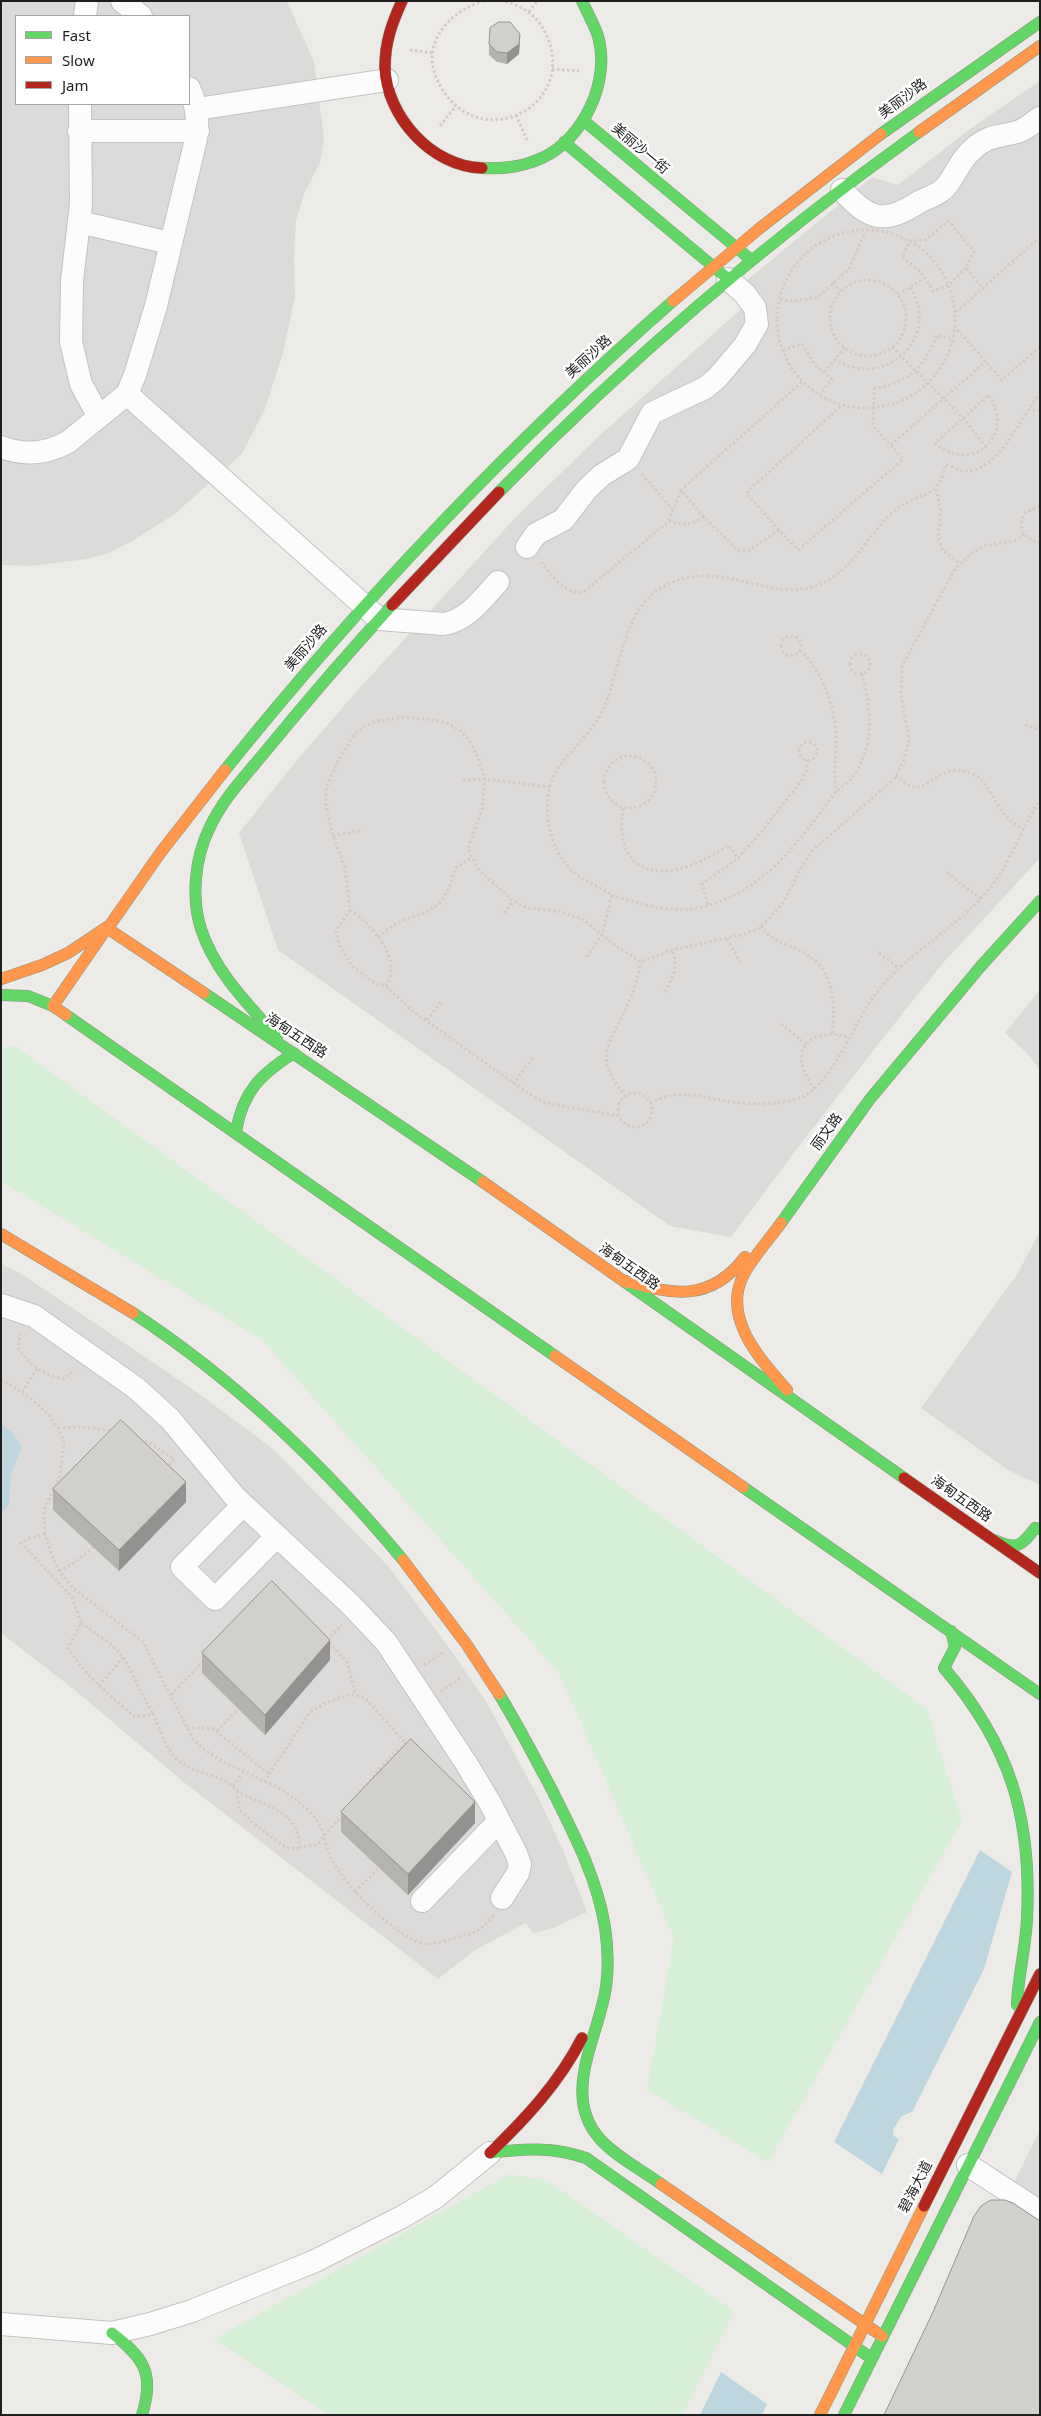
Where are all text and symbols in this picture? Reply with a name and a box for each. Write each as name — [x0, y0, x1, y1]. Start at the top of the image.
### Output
legend — [15, 15, 190, 105]
text: Fast — [62, 25, 91, 45]
text: Slow — [62, 50, 95, 70]
text: Jam — [62, 75, 89, 95]
street label: 美丽沙路 — [876, 75, 930, 123]
street label: 美丽沙一街 — [608, 120, 672, 178]
street label: 美丽沙路 — [563, 332, 615, 382]
street label: 美丽沙路 — [281, 621, 331, 675]
street label: 海甸五西路 — [262, 1010, 330, 1062]
street label: 丽文路 — [808, 1110, 846, 1154]
street label: 海甸五西路 — [596, 1240, 662, 1294]
street label: 海甸五西路 — [928, 1472, 994, 1526]
street label: 碧海大道 — [896, 2158, 936, 2216]

